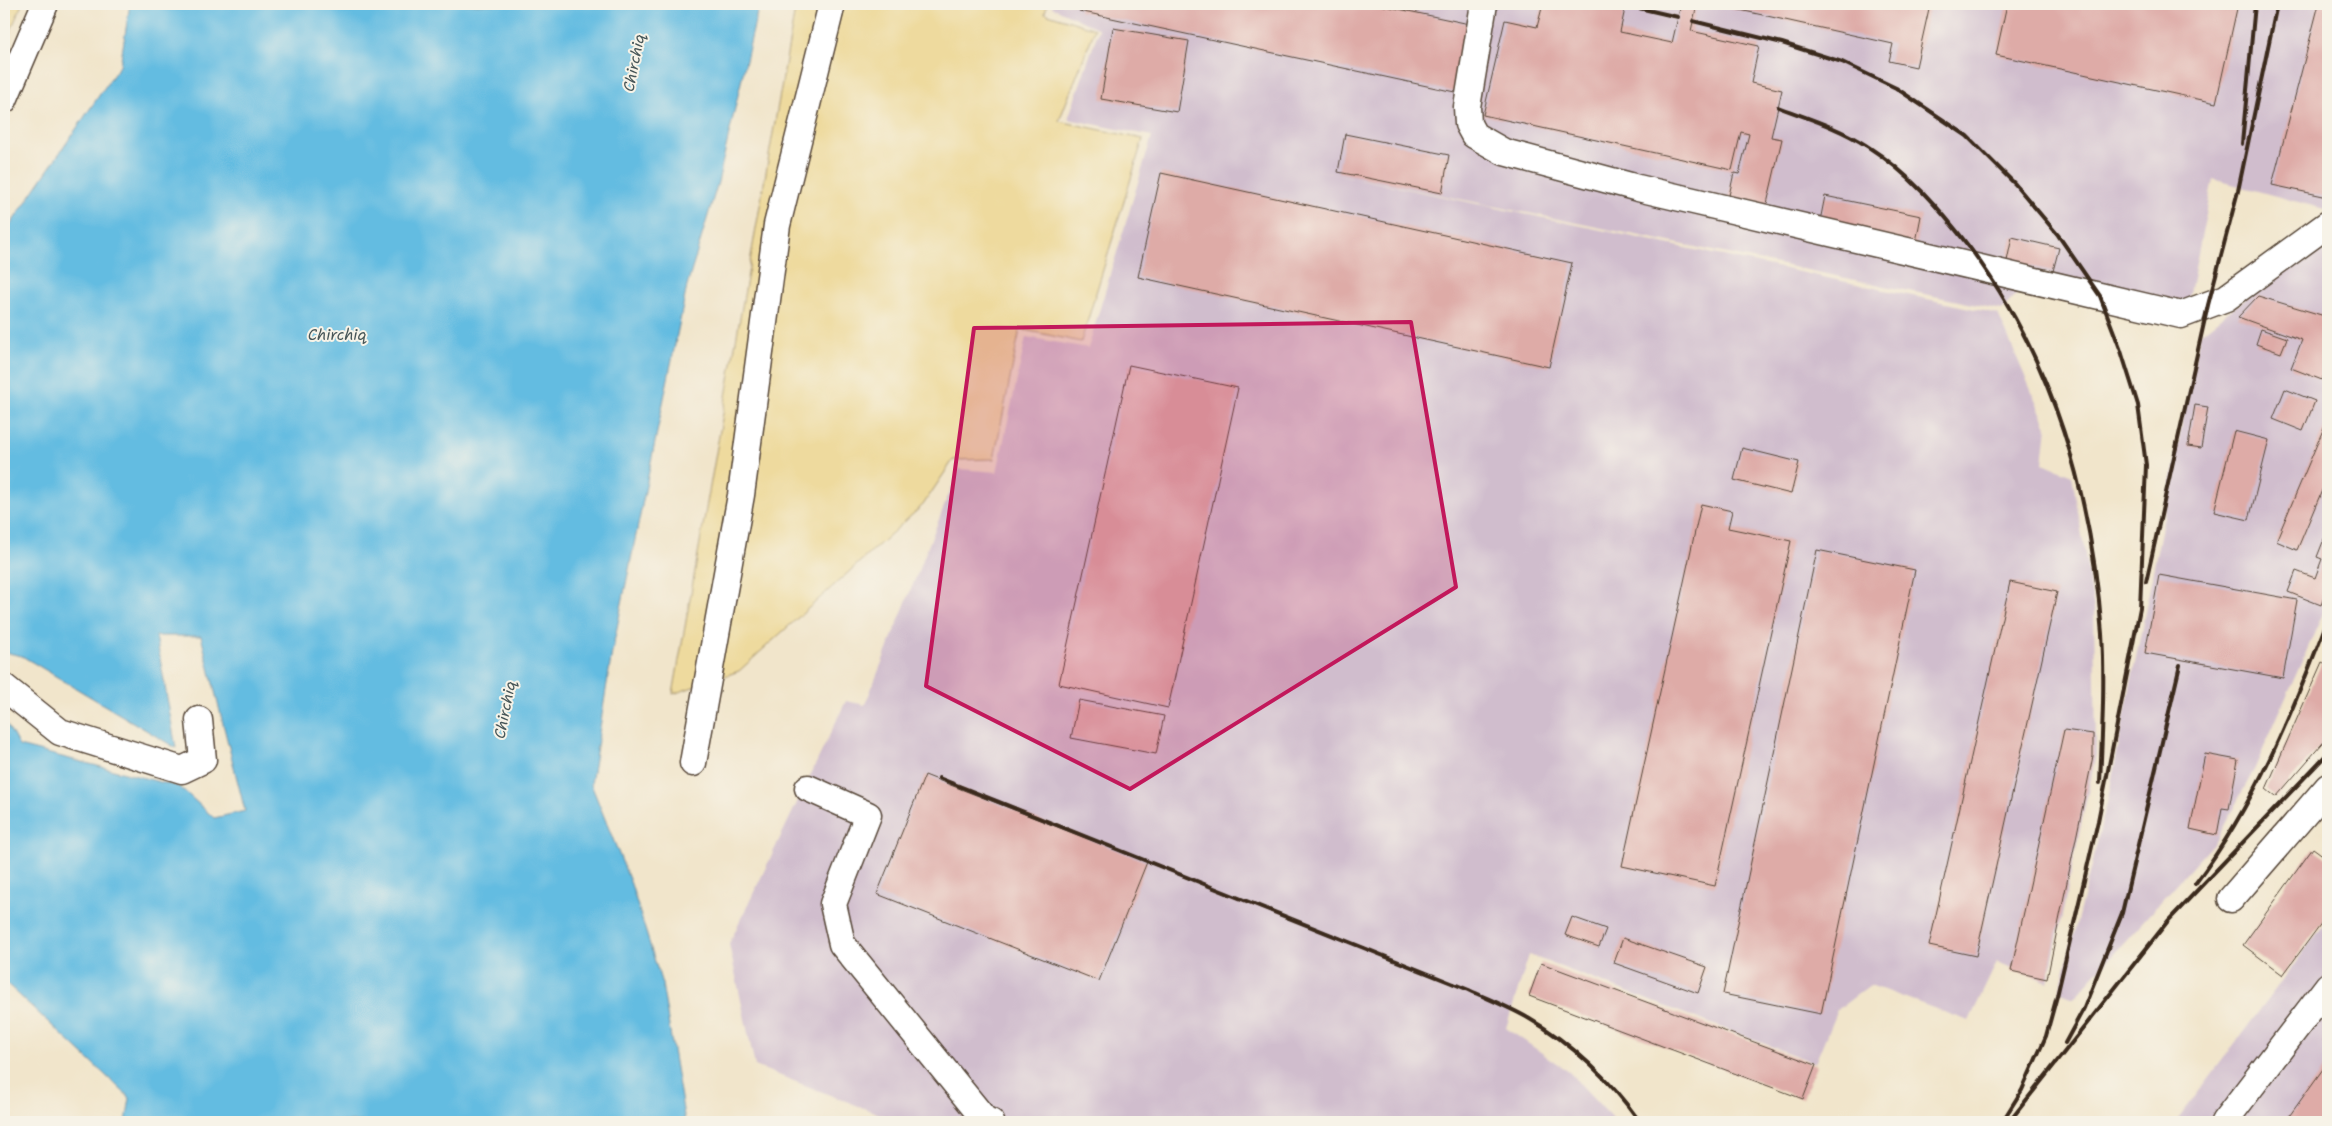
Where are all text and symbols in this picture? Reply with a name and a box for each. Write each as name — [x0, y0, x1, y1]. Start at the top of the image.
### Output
water label: Chirchiq — [619, 31, 650, 94]
water label: Chirchiq — [308, 325, 367, 345]
water label: Chirchiq — [490, 678, 521, 741]

